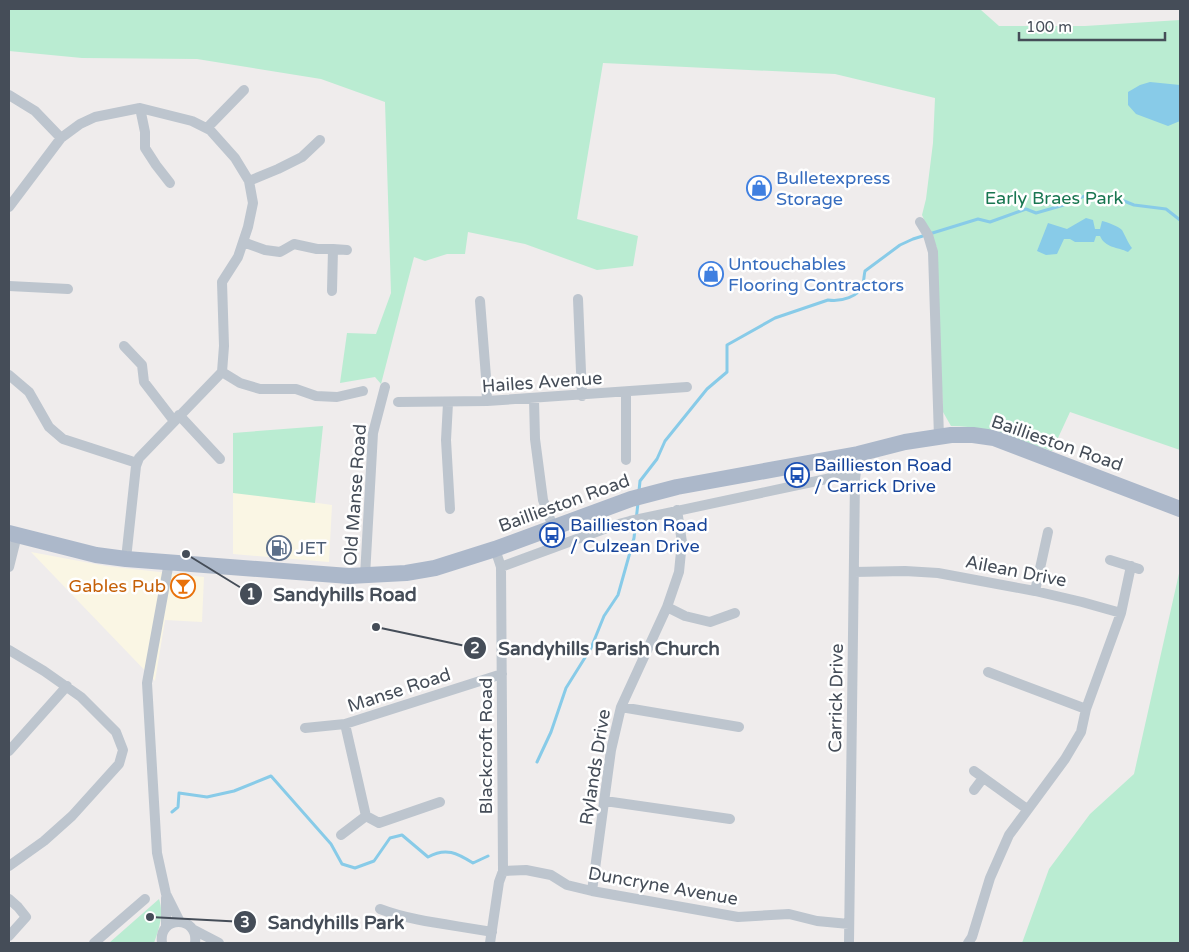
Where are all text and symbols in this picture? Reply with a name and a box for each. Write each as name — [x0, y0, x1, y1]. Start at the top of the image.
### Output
scale bar — [1019, 10, 1165, 42]
text: 100 m — [1026, 18, 1072, 36]
place label: Bulletexpress Storage — [776, 167, 890, 210]
shop icon: Bulletexpress Storage — [746, 175, 772, 201]
park label: Early Braes Park — [985, 187, 1123, 209]
place label: Untouchables Flooring Contractors — [728, 253, 904, 296]
shop icon: Untouchables Flooring Contractors — [698, 261, 724, 287]
street label: Hailes Avenue — [481, 367, 603, 397]
street label: Baillieston Road — [988, 410, 1126, 476]
street label: Old Manse Road — [339, 423, 371, 567]
place label: Baillieston Road / Carrick Drive — [814, 454, 952, 497]
bus stop icon: Baillieston Road / Carrick Drive — [784, 462, 810, 488]
street label: Baillieston Road — [495, 469, 633, 537]
place label: Baillieston Road / Culzean Drive — [570, 514, 708, 557]
bus stop icon: Baillieston Road / Culzean Drive — [539, 522, 565, 548]
fuel station icon: JET — [266, 535, 292, 561]
place label: JET — [296, 537, 327, 559]
street label: Ailean Drive — [964, 550, 1068, 592]
bar icon: Gables Pub — [170, 573, 196, 599]
place label: Gables Pub — [69, 575, 166, 597]
callout: Sandyhills Road — [239, 577, 427, 611]
text: Sandyhills Road — [273, 584, 417, 607]
text: 1 — [246, 585, 256, 603]
callout: Sandyhills Parish Church — [463, 631, 729, 665]
text: Sandyhills Parish Church — [498, 638, 720, 661]
text: 2 — [470, 639, 480, 657]
street label: Carrick Drive — [824, 643, 848, 753]
street label: Manse Road — [345, 663, 453, 717]
street label: Blackcroft Road — [475, 678, 497, 814]
street label: Rylands Drive — [575, 707, 615, 827]
street label: Duncryne Avenue — [586, 862, 740, 910]
callout: Sandyhills Park — [232, 905, 414, 939]
text: Sandyhills Park — [268, 912, 405, 935]
text: 3 — [240, 913, 250, 931]

